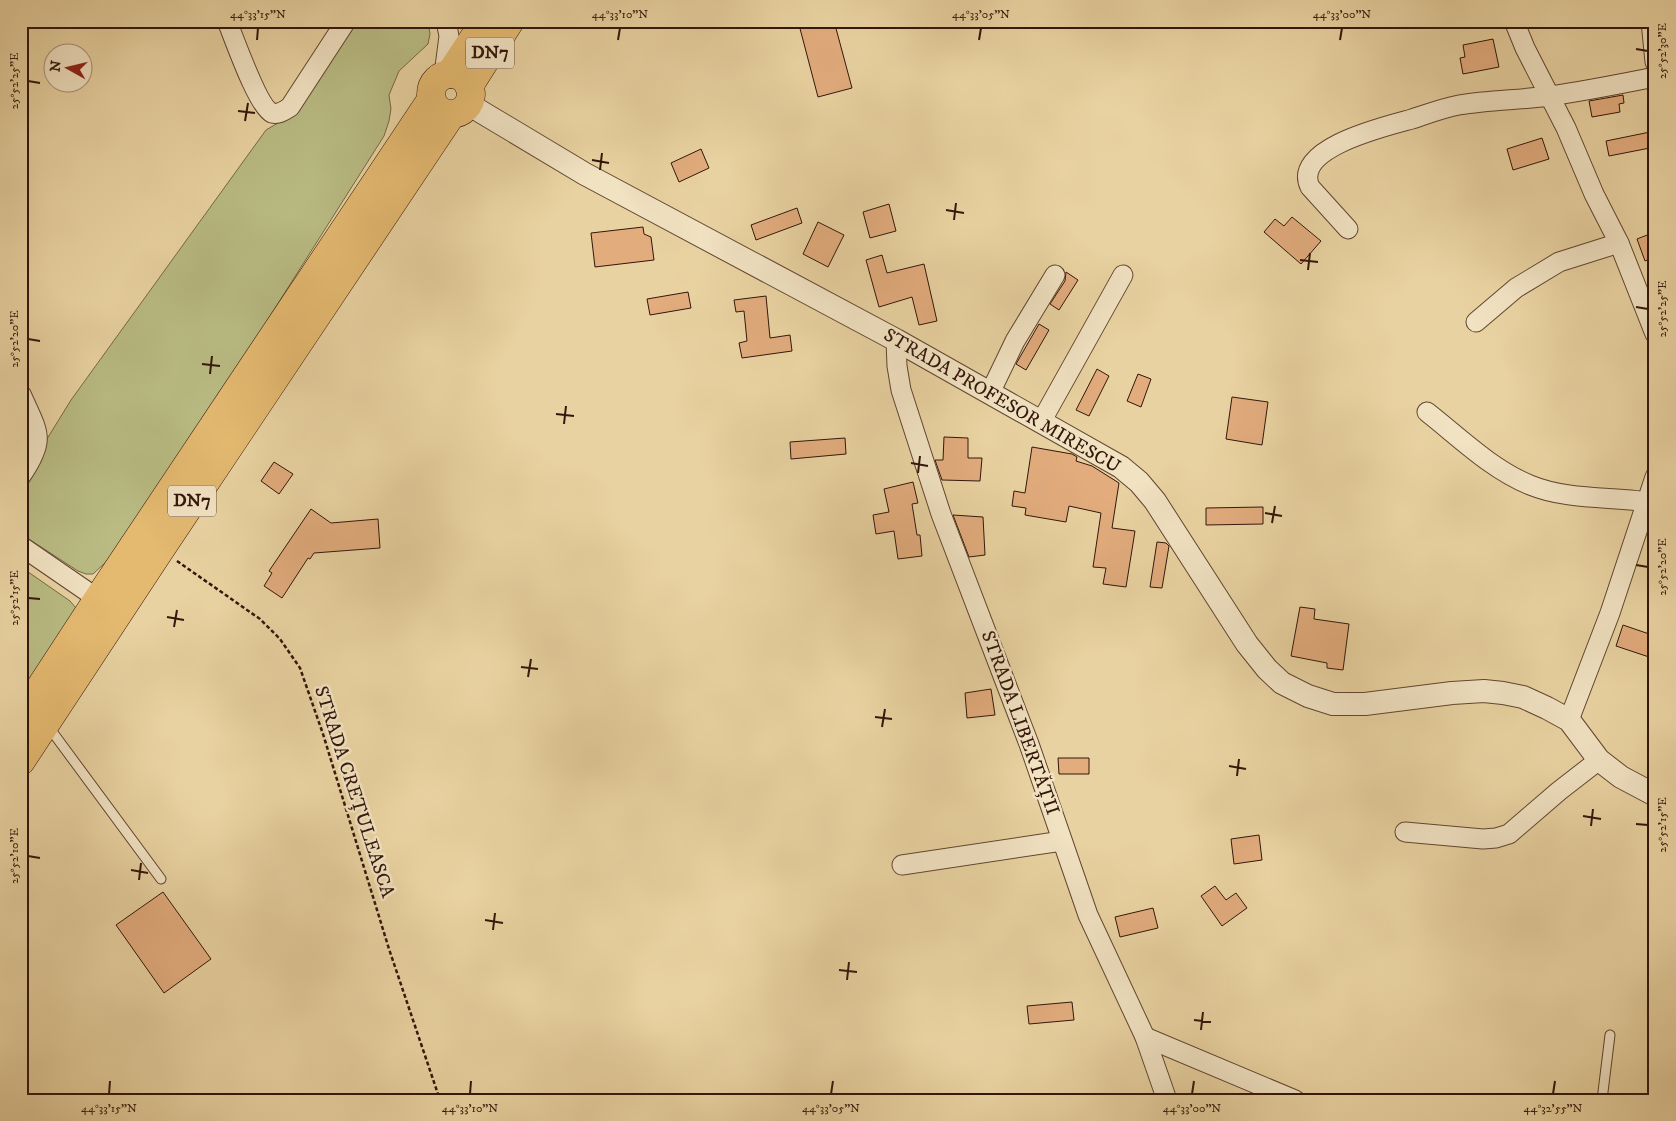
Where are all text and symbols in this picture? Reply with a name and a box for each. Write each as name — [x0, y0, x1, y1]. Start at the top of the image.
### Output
text: 44°33'15"N — [230, 7, 286, 22]
text: 44°33'10"N — [592, 7, 648, 22]
text: 44°33'05"N — [952, 7, 1010, 22]
text: 44°33'00"N — [1313, 7, 1371, 22]
text: 25°52'30"E — [1655, 23, 1670, 79]
road number: DN7 — [466, 38, 514, 68]
north arrow — [42, 42, 92, 92]
text: 25°52'25"E — [7, 52, 22, 109]
text: N — [46, 59, 66, 73]
text: 25°52'25"E — [1655, 280, 1670, 337]
text: 25°52'20"E — [7, 310, 22, 368]
street label: STRADA PROFESOR MIRESCU — [879, 324, 1125, 479]
road number: DN7 — [168, 486, 216, 516]
text: 25°52'20"E — [1655, 538, 1670, 596]
text: 25°52'15"E — [7, 570, 22, 626]
street label: STRADA LIBERTĂȚII — [976, 627, 1066, 818]
street label: STRADA CREȚULEASCA — [309, 683, 399, 901]
text: 25°52'15"E — [1655, 797, 1670, 853]
text: 25°52'10"E — [7, 828, 22, 884]
text: 44°33'15"N — [81, 1101, 137, 1116]
text: 44°33'10"N — [442, 1101, 498, 1116]
text: 44°33'05"N — [802, 1101, 860, 1116]
text: 44°33'00"N — [1163, 1101, 1221, 1116]
text: 44°32'55"N — [1524, 1101, 1583, 1116]

